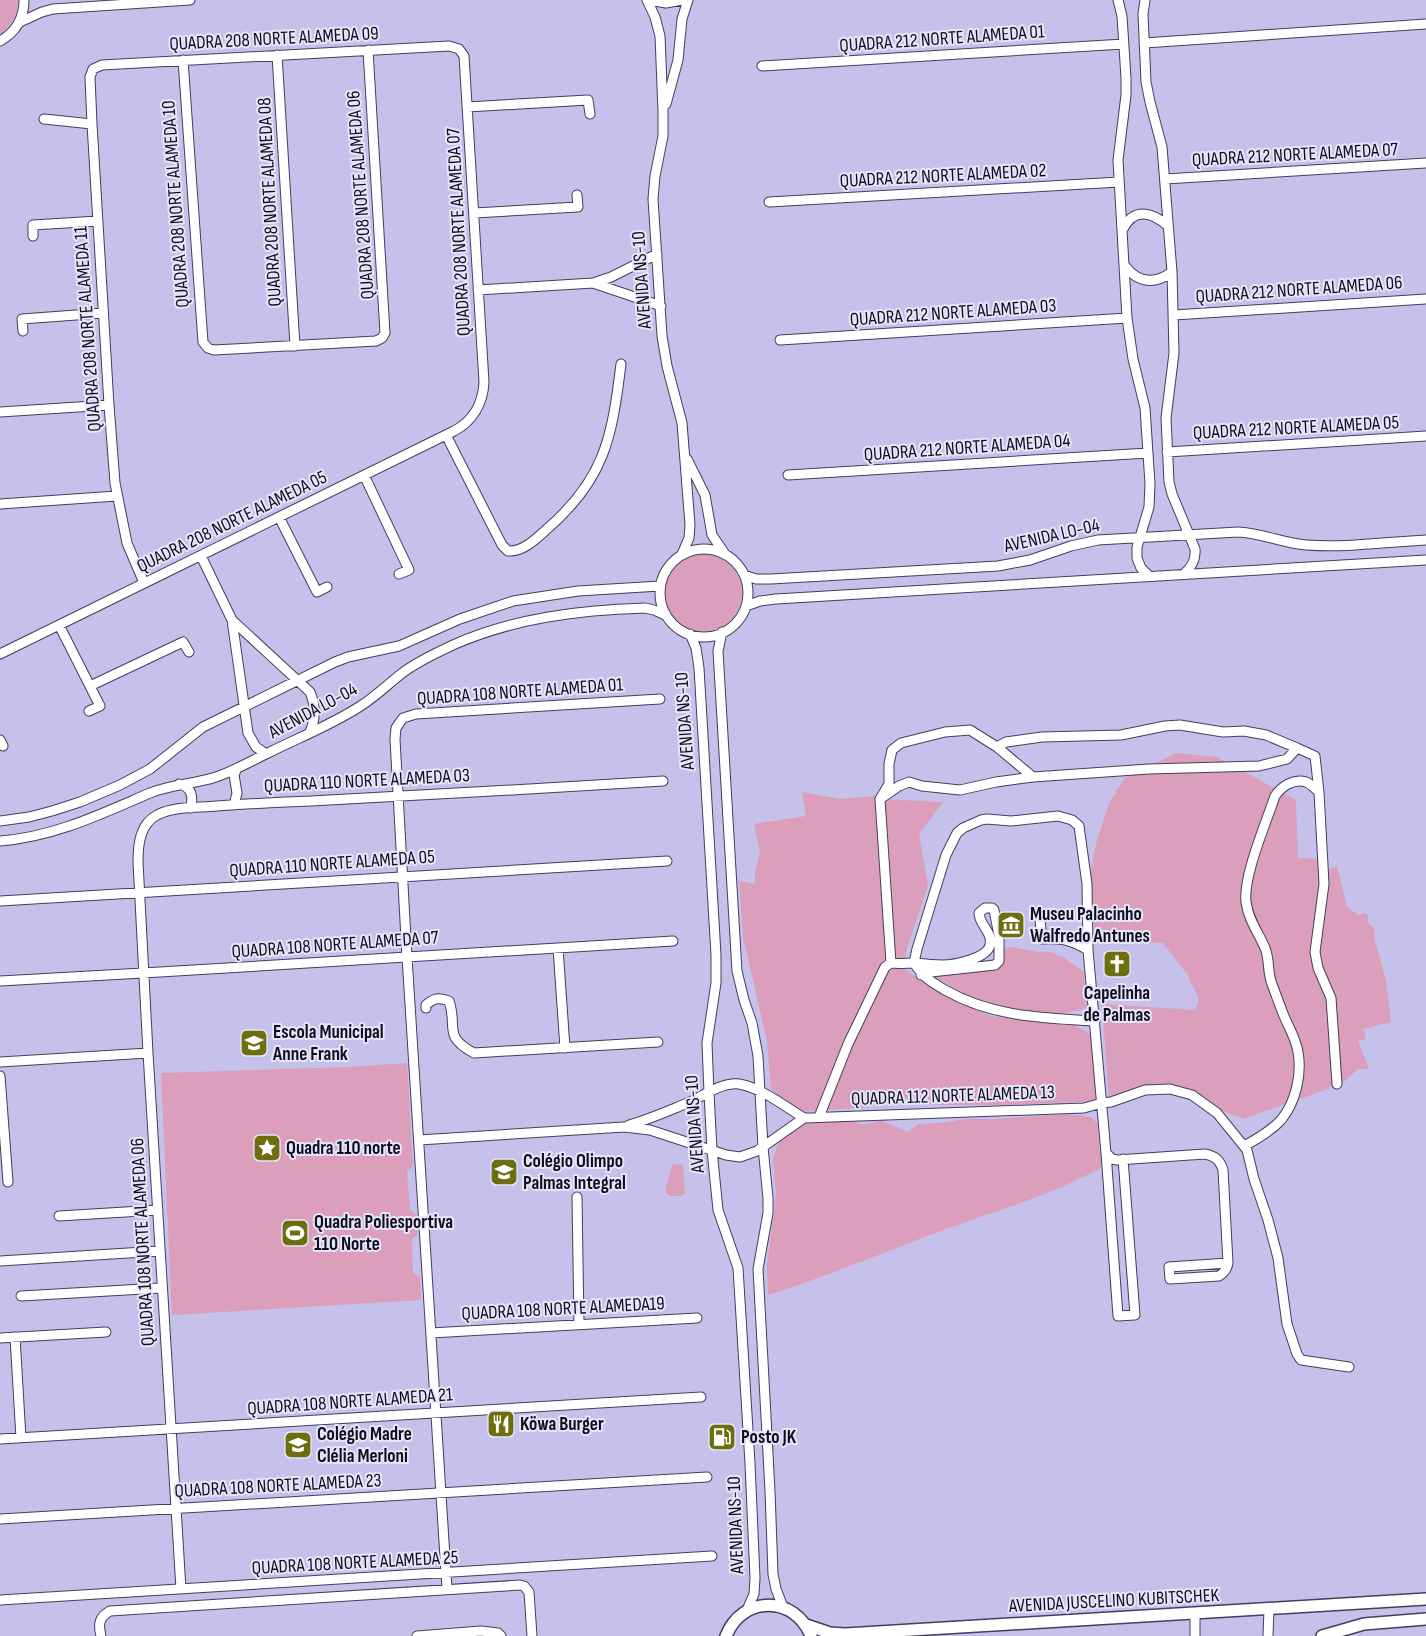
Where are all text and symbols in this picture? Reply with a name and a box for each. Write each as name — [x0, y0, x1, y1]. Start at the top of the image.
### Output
street label: QUADRA 212 NORTE ALAMEDA 01 — [839, 20, 1046, 58]
street label: QUADRA 208 NORTE ALAMEDA 09 — [169, 22, 379, 56]
street label: QUADRA 208 NORTE ALAMEDA 06 — [342, 90, 380, 300]
street label: QUADRA 208 NORTE ALAMEDA 08 — [253, 97, 287, 307]
street label: QUADRA 208 NORTE ALAMEDA 10 — [157, 100, 195, 308]
street label: QUADRA 208 NORTE ALAMEDA 07 — [442, 127, 476, 337]
street label: QUADRA 212 NORTE ALAMEDA 07 — [1191, 138, 1399, 172]
street label: QUADRA 212 NORTE ALAMEDA 02 — [839, 159, 1047, 193]
street label: QUADRA 208 NORTE ALAMEDA 11 — [69, 225, 107, 432]
street label: AVENIDA NS-10 — [627, 230, 657, 331]
street label: QUADRA 212 NORTE ALAMEDA 06 — [1195, 271, 1403, 309]
street label: QUADRA 212 NORTE ALAMEDA 03 — [849, 294, 1057, 332]
street label: QUADRA 212 NORTE ALAMEDA 05 — [1192, 411, 1400, 445]
street label: QUADRA 212 NORTE ALAMEDA 04 — [863, 429, 1071, 467]
street label: QUADRA 208 NORTE ALAMEDA 05 — [133, 466, 331, 578]
street label: AVENIDA LO-04 — [1001, 514, 1102, 558]
street label: AVENIDA NS-10 — [670, 671, 700, 772]
street label: QUADRA 108 NORTE ALAMEDA 01 — [416, 673, 624, 711]
street label: AVENIDA LO-04 — [264, 678, 361, 744]
street label: QUADRA 110 NORTE ALAMEDA 03 — [263, 764, 471, 798]
street label: QUADRA 110 NORTE ALAMEDA 05 — [229, 845, 435, 883]
place label: Museu Palacinho Walfredo Antunes — [1030, 903, 1150, 948]
museum icon: Museu Palacinho Walfredo Antunes — [996, 910, 1026, 940]
street label: QUADRA 108 NORTE ALAMEDA 07 — [231, 926, 440, 964]
church icon: Capelinha de Palmas — [1102, 949, 1132, 979]
place label: Capelinha de Palmas — [1083, 982, 1151, 1027]
place label: Escola Municipal Anne Frank — [272, 1021, 384, 1066]
school or university icon: Escola Municipal Anne Frank — [239, 1028, 269, 1058]
street label: AVENIDA NS-10 — [680, 1074, 710, 1175]
street label: QUADRA 112 NORTE ALAMEDA 13 — [851, 1081, 1055, 1111]
place icon: Quadra 110 norte — [252, 1133, 282, 1163]
street label: QUADRA 108 NORTE ALAMEDA 06 — [126, 1137, 160, 1347]
place label: Quadra 110 norte — [286, 1137, 401, 1160]
place label: Colégio Olimpo Palmas Integral — [523, 1150, 626, 1195]
school or university icon: Colégio Olimpo Palmas Integral — [489, 1157, 519, 1187]
place label: Quadra Poliesportiva 110 Norte — [314, 1211, 453, 1256]
sports icon: Quadra Poliesportiva 110 Norte — [280, 1218, 310, 1248]
street label: QUADRA 108 NORTE ALAMEDA19 — [461, 1292, 665, 1326]
street label: QUADRA 108 NORTE ALAMEDA 21 — [247, 1383, 454, 1421]
restaurant icon: Köwa Burger — [486, 1409, 516, 1439]
place label: Köwa Burger — [520, 1413, 604, 1436]
fuel station icon: Posto JK — [707, 1422, 737, 1452]
place label: Colégio Madre Clélia Merloni — [317, 1423, 412, 1468]
place label: Posto JK — [741, 1426, 797, 1449]
school or university icon: Colégio Madre Clélia Merloni — [283, 1430, 313, 1460]
street label: QUADRA 108 NORTE ALAMEDA 23 — [174, 1469, 382, 1503]
street label: AVENIDA NS-10 — [723, 1476, 749, 1575]
street label: QUADRA 108 NORTE ALAMEDA 25 — [251, 1546, 459, 1580]
street label: AVENIDA JUSCELINO KUBITSCHEK — [1007, 1584, 1220, 1618]

